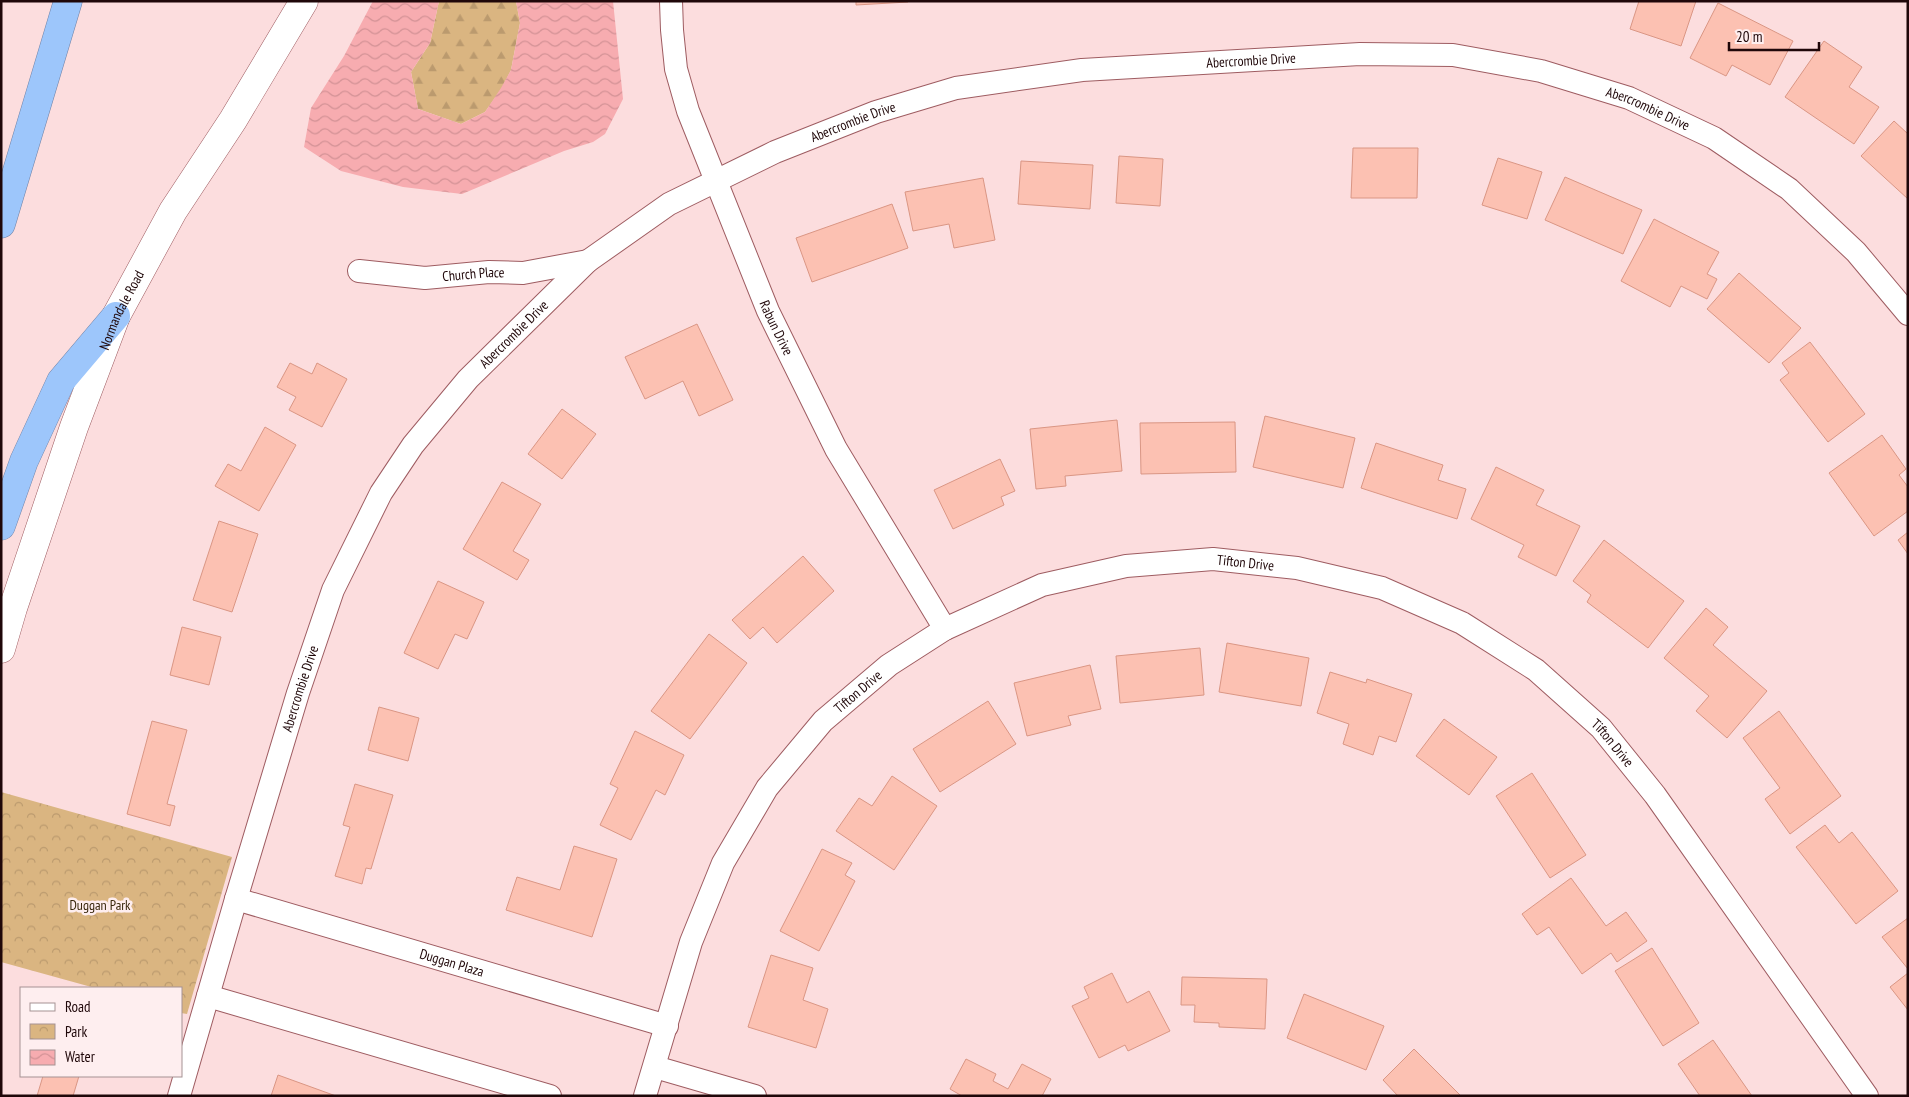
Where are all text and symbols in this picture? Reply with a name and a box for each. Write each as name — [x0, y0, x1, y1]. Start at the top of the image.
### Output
scale bar — [1729, 20, 1819, 52]
text: 20 m — [1736, 27, 1762, 46]
street label: Abercrombie Drive — [1206, 49, 1297, 72]
street label: Abercrombie Drive — [1604, 83, 1693, 134]
street label: Abercrombie Drive — [808, 98, 898, 146]
street label: Church Place — [442, 263, 505, 285]
street label: Normandale Road — [95, 267, 148, 352]
street label: Abercrombie Drive — [475, 296, 552, 372]
street label: Rabun Drive — [756, 298, 797, 358]
street label: Tifton Drive — [1216, 550, 1275, 575]
street label: Abercrombie Drive — [278, 643, 323, 734]
street label: Tifton Drive — [830, 666, 886, 717]
street label: Tifton Drive — [1588, 715, 1638, 771]
park label: Duggan Park — [69, 896, 131, 914]
street label: Duggan Plaza — [418, 945, 486, 981]
legend — [20, 987, 182, 1077]
text: Road — [65, 997, 91, 1016]
text: Park — [65, 1022, 87, 1041]
text: Water — [65, 1047, 96, 1066]

